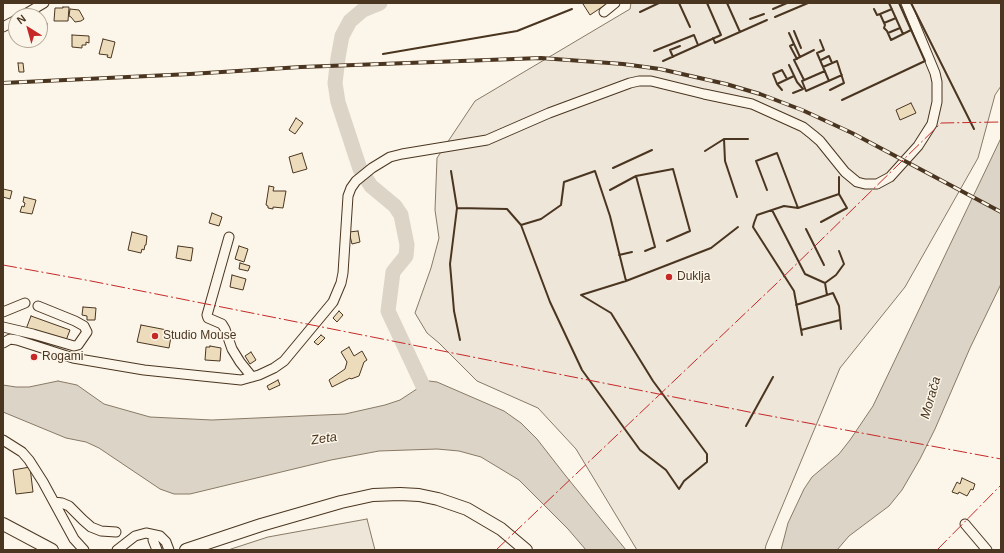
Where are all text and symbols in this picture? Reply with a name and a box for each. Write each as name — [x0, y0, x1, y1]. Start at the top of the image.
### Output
north arrow — [8, 8, 48, 48]
text: N — [15, 12, 28, 26]
place label: Duklja — [677, 270, 710, 284]
marker: Duklja — [664, 272, 674, 282]
place label: Studio Mouse — [163, 329, 236, 343]
marker: Studio Mouse — [150, 331, 160, 341]
place label: Rogami — [42, 350, 83, 364]
marker: Rogami — [29, 352, 39, 362]
water label: Morača — [918, 375, 944, 421]
water label: Zeta — [310, 429, 338, 449]

